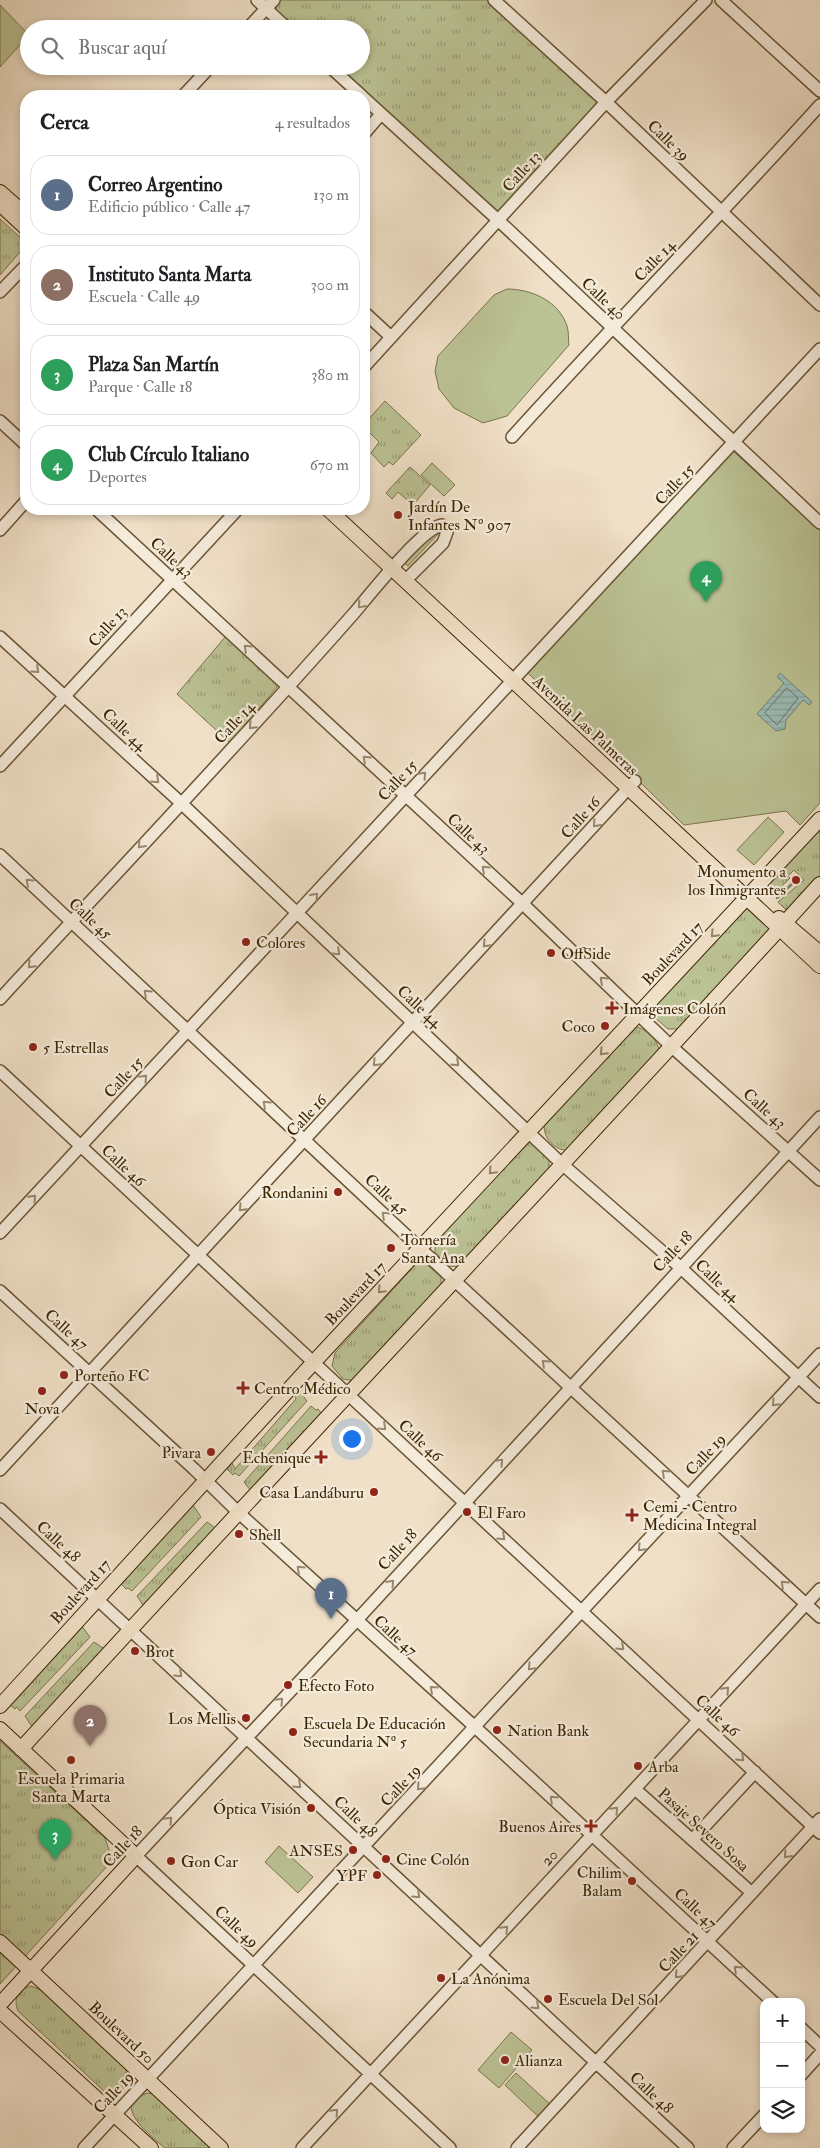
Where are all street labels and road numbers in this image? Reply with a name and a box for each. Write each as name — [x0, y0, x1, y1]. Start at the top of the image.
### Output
street label: Calle 39 — [643, 116, 694, 166]
street label: Calle 13 — [498, 147, 545, 196]
street label: Calle 14 — [630, 235, 680, 286]
street label: Calle 40 — [577, 273, 630, 324]
street label: Calle 15 — [651, 460, 699, 509]
street label: Calle 43 — [146, 533, 197, 582]
street label: Calle 13 — [84, 602, 131, 651]
street label: Avenida Las Palmeras — [528, 671, 642, 780]
street label: Calle 14 — [210, 696, 260, 748]
street label: Calle 44 — [98, 704, 152, 756]
street label: Calle 15 — [374, 756, 422, 805]
street label: Calle 16 — [557, 792, 606, 843]
street label: Calle 43 — [443, 809, 494, 858]
street label: Calle 45 — [64, 894, 116, 944]
street label: Boulevard 17 — [638, 917, 708, 990]
street label: Calle 44 — [393, 981, 447, 1033]
street label: Calle 15 — [100, 1053, 148, 1102]
street label: Calle 43 — [739, 1084, 790, 1133]
street label: Calle 16 — [282, 1090, 332, 1141]
street label: Calle 46 — [97, 1140, 150, 1192]
street label: Calle 45 — [360, 1170, 412, 1220]
street label: Calle 18 — [648, 1226, 697, 1277]
street label: Calle 44 — [691, 1255, 745, 1307]
street label: Boulevard 17 — [321, 1257, 391, 1330]
street label: Calle 47 — [40, 1305, 93, 1355]
street label: Calle 46 — [394, 1415, 447, 1467]
street label: Calle 19 — [681, 1429, 730, 1480]
street label: Calle 48 — [32, 1517, 85, 1567]
street label: Calle 18 — [374, 1524, 422, 1575]
street label: Boulevard 17 — [46, 1554, 116, 1628]
street label: Calle 47 — [369, 1611, 422, 1661]
street label: Calle 46 — [691, 1690, 744, 1742]
street label: Calle 19 — [376, 1760, 425, 1811]
street label: Pasaje Severo Sosa — [654, 1783, 753, 1876]
street label: Calle 48 — [329, 1791, 382, 1842]
street label: Calle 18 — [98, 1821, 147, 1872]
street label: 20 — [537, 1845, 563, 1870]
street label: Calle 47 — [669, 1884, 722, 1934]
street label: Calle 49 — [210, 1901, 263, 1952]
street label: Calle 21 — [654, 1926, 703, 1977]
street label: Boulevard 50 — [84, 1997, 158, 2068]
street label: Calle 19 — [89, 2067, 138, 2118]
street label: Calle 48 — [625, 2067, 678, 2118]

